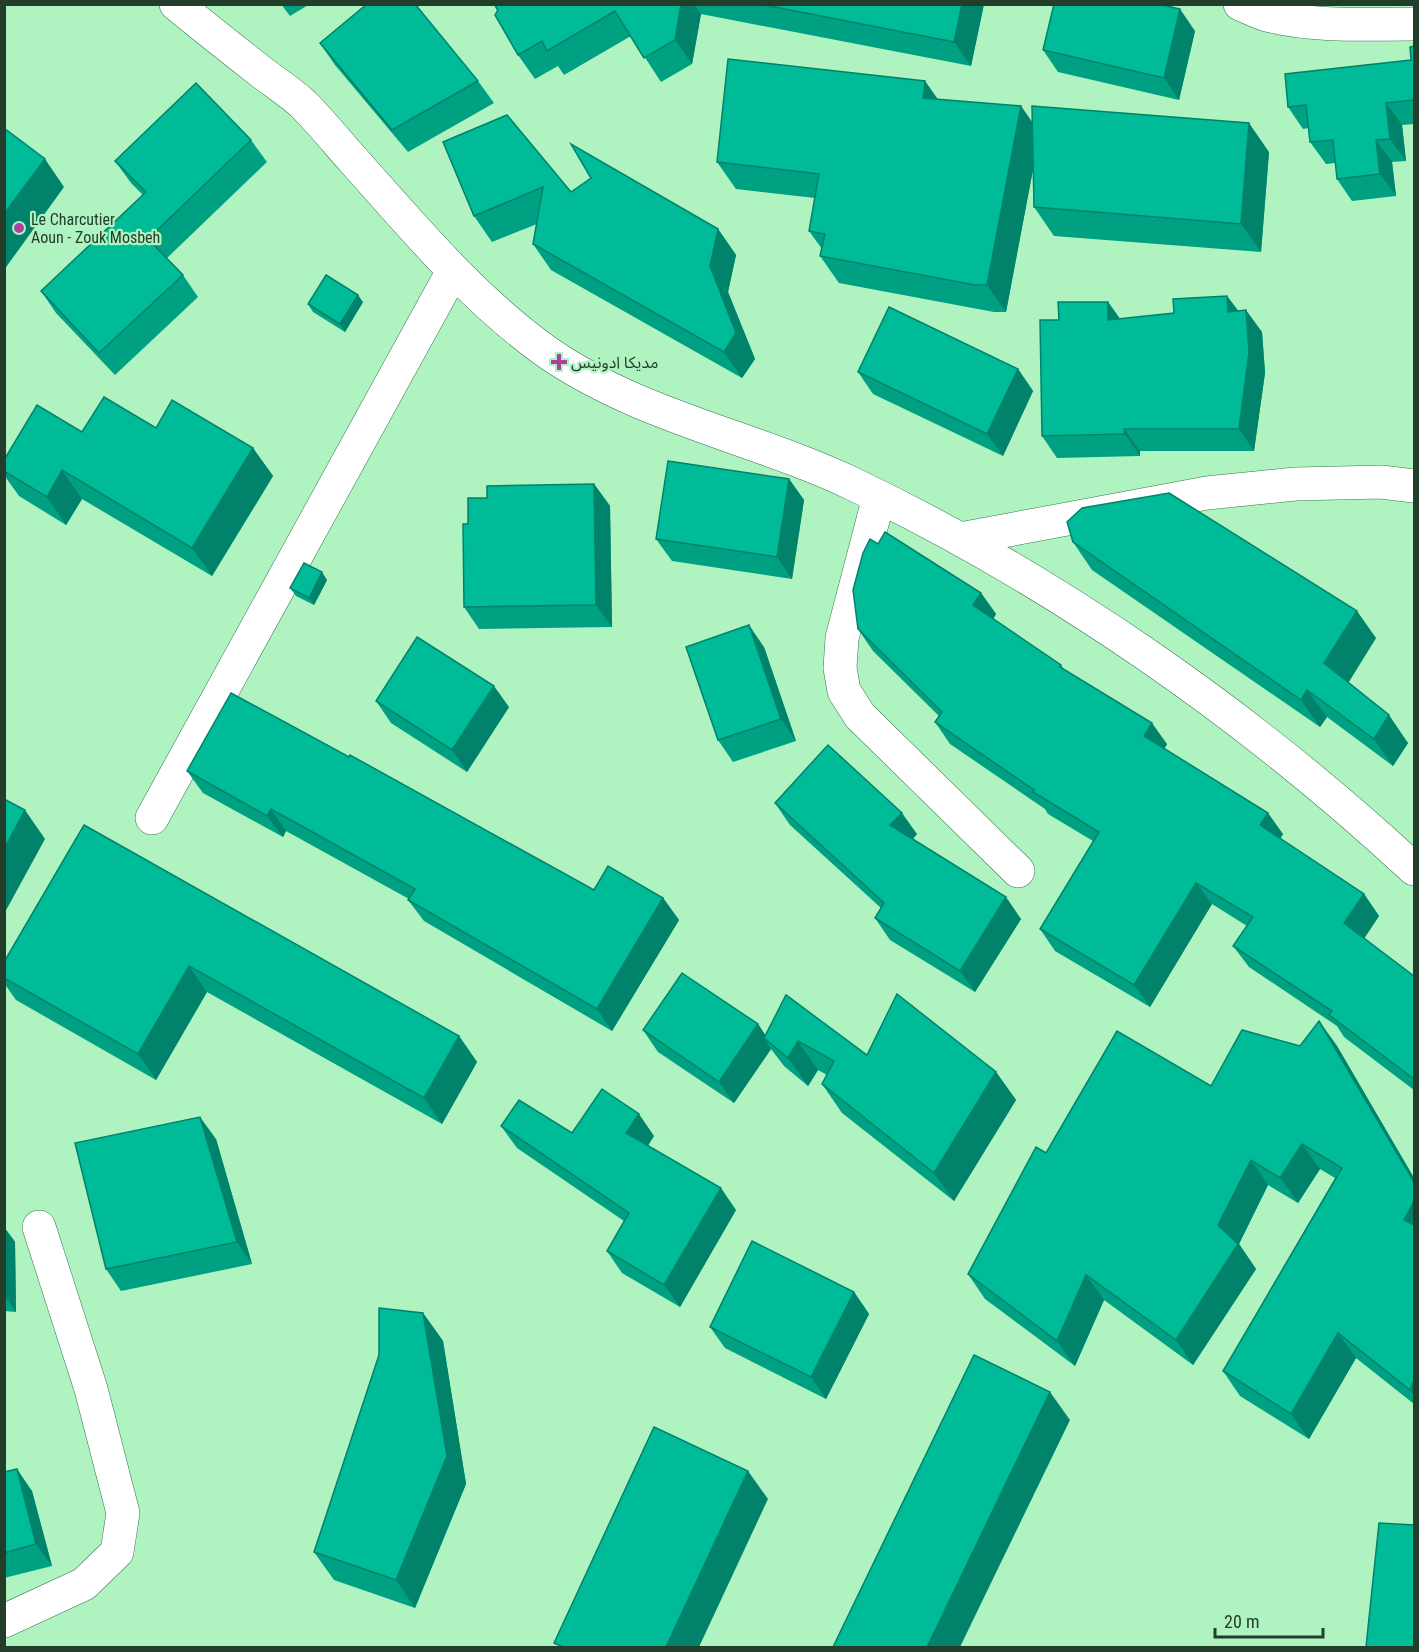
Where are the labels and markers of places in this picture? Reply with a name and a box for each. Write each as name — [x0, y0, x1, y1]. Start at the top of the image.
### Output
place label: Le Charcutier Aoun - Zouk Mosbeh — [31, 210, 160, 247]
marker: Le Charcutier Aoun - Zouk Mosbeh — [12, 221, 26, 235]
place label: مديكا ادونيس — [571, 353, 658, 372]
marker: مديكا ادونيس — [552, 355, 566, 369]

